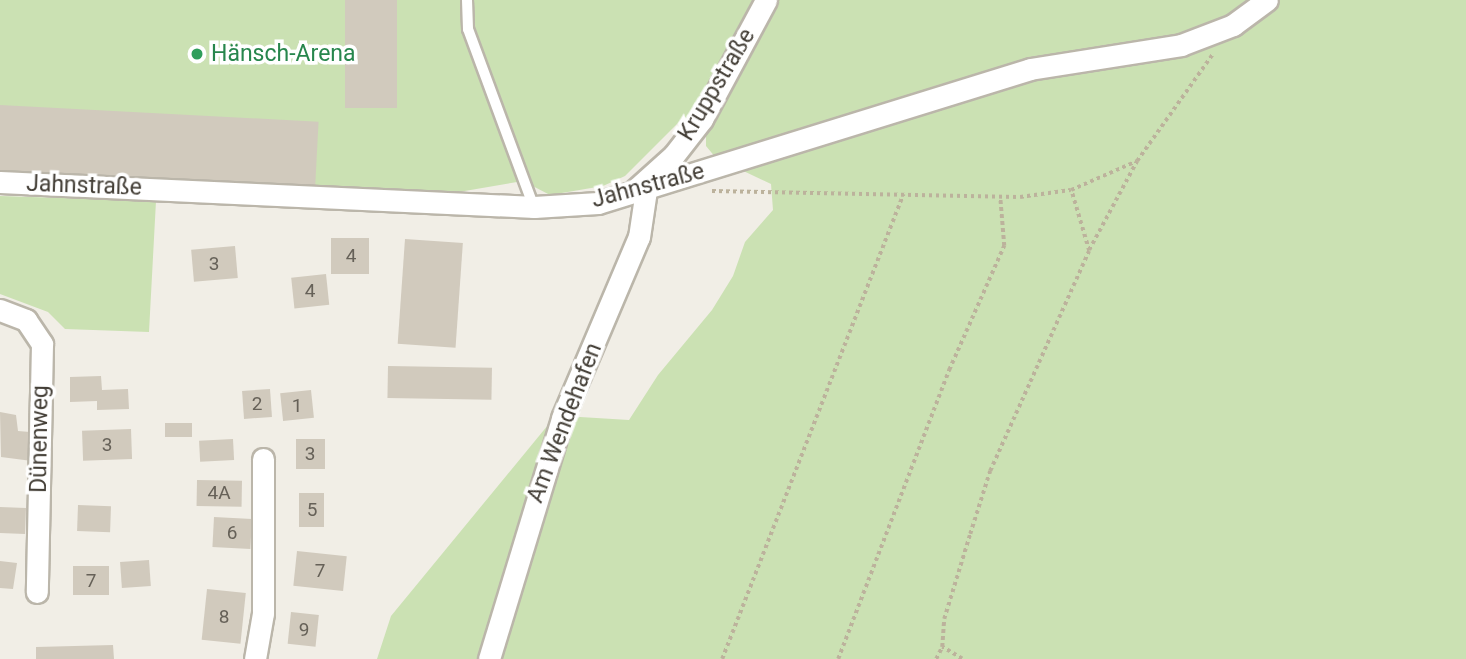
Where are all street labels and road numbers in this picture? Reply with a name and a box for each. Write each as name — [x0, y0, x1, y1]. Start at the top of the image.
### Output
street label: Kruppstraße — [673, 24, 761, 146]
street label: Jahnstraße — [589, 158, 707, 214]
street label: Jahnstraße — [26, 170, 142, 202]
street label: Am Wendehafen — [522, 339, 608, 507]
street label: Dünenweg — [25, 385, 55, 493]

